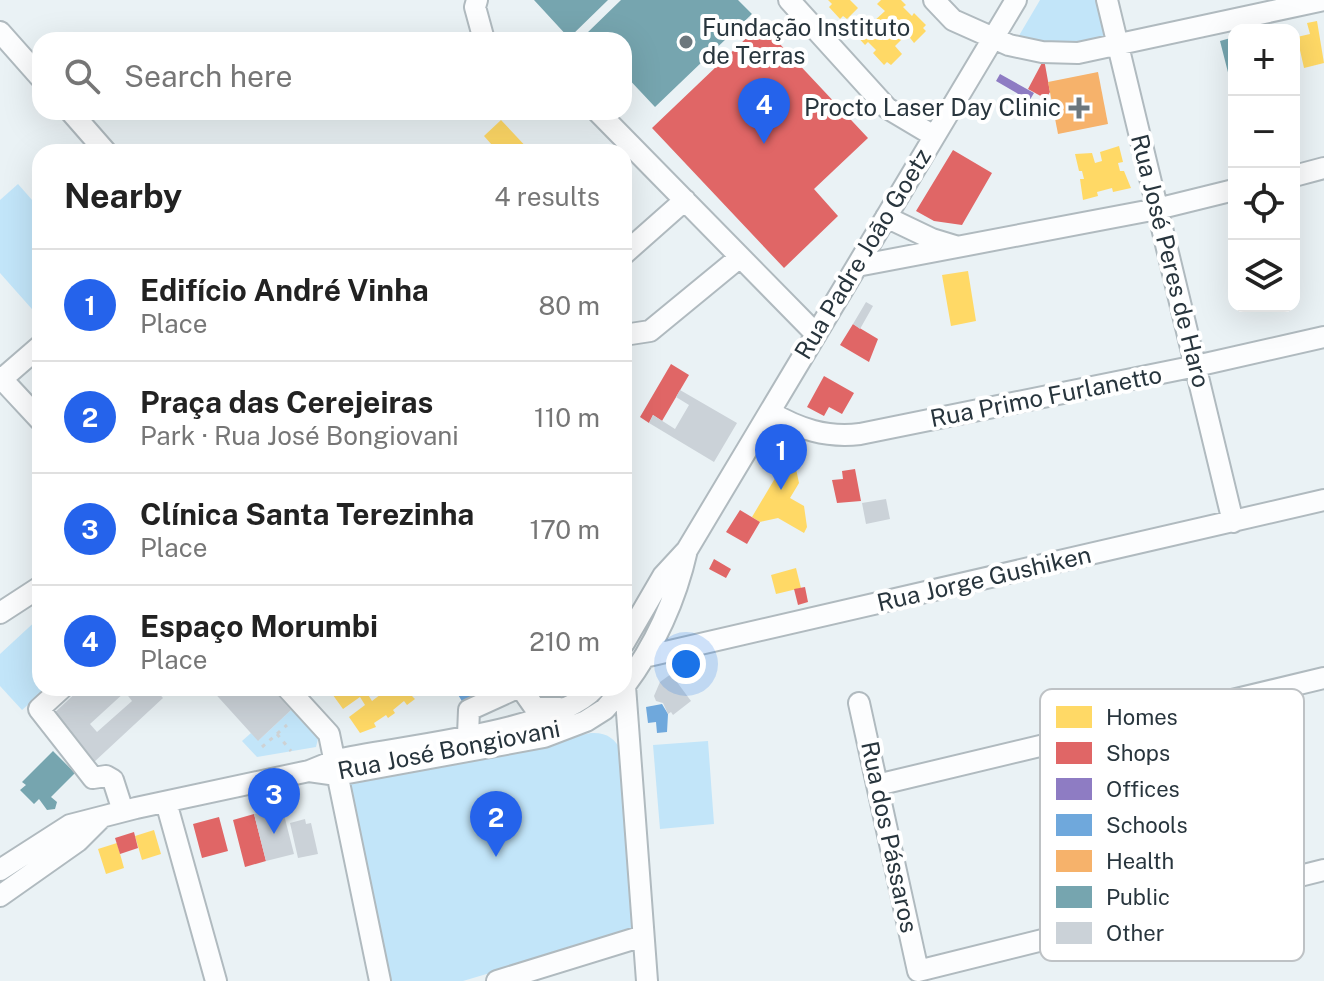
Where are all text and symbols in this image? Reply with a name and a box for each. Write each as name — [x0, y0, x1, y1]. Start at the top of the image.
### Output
place label: Fundação Instituto de Terras — [702, 13, 910, 69]
map controls — [1228, 24, 1300, 312]
button: + — [1228, 24, 1300, 96]
search box — [32, 32, 632, 120]
marker: Fundação Instituto de Terras — [677, 33, 695, 51]
icon: search — [60, 54, 104, 98]
text: Search here — [124, 58, 292, 94]
pin: 4 — [738, 78, 790, 144]
place label: Procto Laser Day Clinic — [804, 93, 1061, 121]
button: − — [1228, 96, 1300, 168]
marker: Procto Laser Day Clinic — [1068, 97, 1090, 119]
street label: Rua José Peres de Haro — [1126, 131, 1216, 390]
street label: Rua Padre João Goetz — [788, 143, 936, 364]
button: locate — [1228, 168, 1300, 240]
text: Nearby — [64, 176, 182, 216]
text: 4 results — [494, 181, 600, 212]
button: layers — [1228, 240, 1300, 312]
text: Edifício André Vinha — [140, 272, 429, 308]
text: 1 — [84, 290, 96, 321]
text: 80 m — [539, 290, 600, 321]
text: Place — [140, 308, 207, 339]
street label: Rua Primo Furlanetto — [928, 360, 1164, 432]
text: Praça das Cerejeiras — [140, 384, 433, 420]
text: 2 — [82, 402, 98, 433]
text: 110 m — [534, 402, 600, 433]
text: Park · Rua José Bongiovani — [140, 420, 459, 451]
pin: 1 — [755, 424, 807, 490]
text: Clínica Santa Terezinha — [140, 496, 474, 532]
text: 3 — [81, 514, 99, 545]
text: 170 m — [530, 514, 600, 545]
text: Place — [140, 532, 207, 563]
street label: Rua Jorge Gushiken — [874, 540, 1093, 616]
text: Espaço Morumbi — [140, 608, 378, 644]
text: 4 — [81, 626, 99, 657]
text: 210 m — [529, 626, 600, 657]
text: Place — [140, 644, 207, 675]
your location — [666, 644, 706, 684]
legend — [1040, 689, 1304, 961]
text: Homes — [1106, 704, 1178, 730]
street label: Rua José Bongiovani — [335, 714, 562, 784]
street label: Rua dos Pássaros — [856, 738, 924, 935]
text: Shops — [1106, 740, 1170, 766]
pin: 3 — [248, 768, 300, 834]
text: Offices — [1106, 776, 1180, 802]
pin: 2 — [470, 791, 522, 857]
text: Schools — [1106, 812, 1188, 838]
text: Health — [1106, 848, 1174, 874]
text: Public — [1106, 884, 1170, 910]
text: Other — [1106, 920, 1164, 946]

